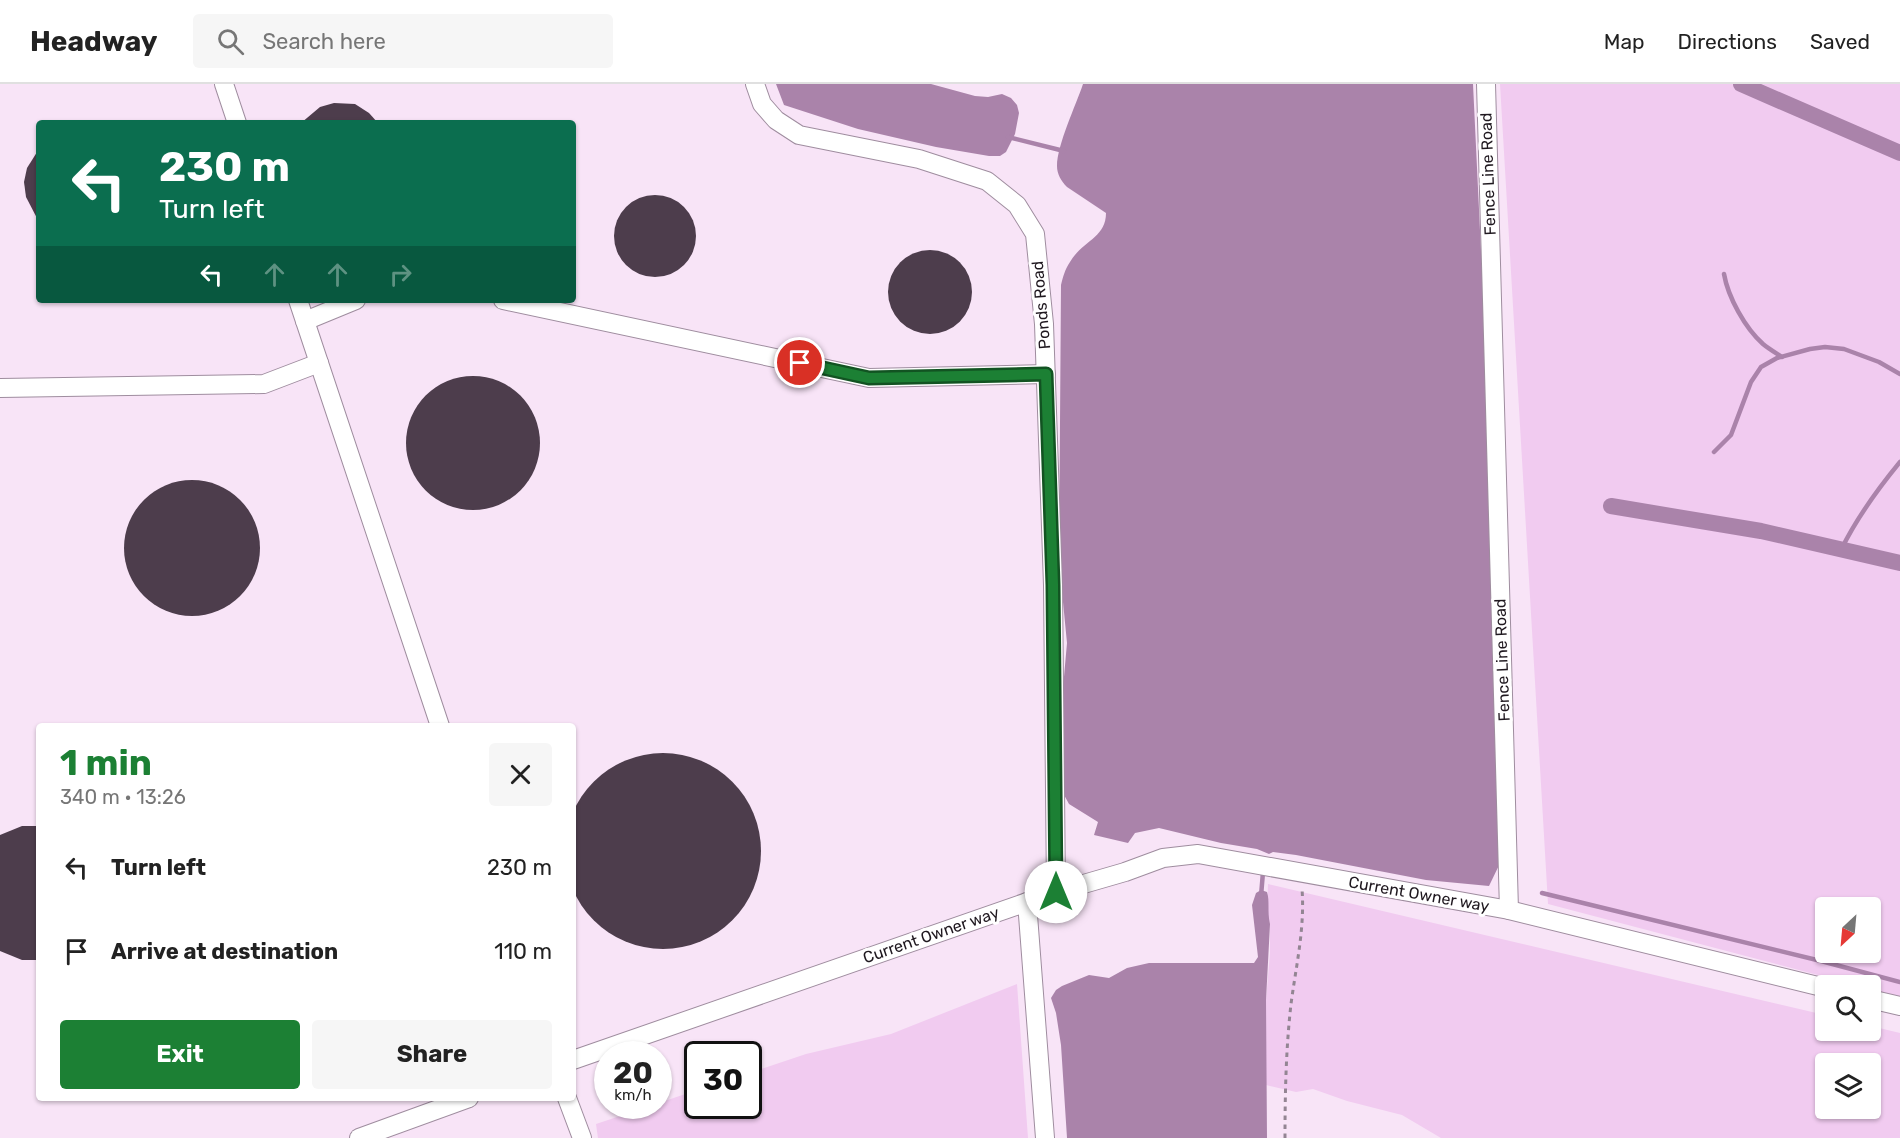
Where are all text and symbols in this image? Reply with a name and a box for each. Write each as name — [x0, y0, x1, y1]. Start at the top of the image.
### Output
search box — [193, 14, 613, 68]
text: Headway — [30, 25, 157, 58]
icon: search — [214, 25, 247, 58]
text: Search here — [262, 28, 386, 55]
text: Map — [1604, 29, 1645, 54]
text: Directions — [1678, 29, 1777, 54]
text: Saved — [1810, 29, 1870, 54]
street label: Fence Line Road — [1476, 112, 1500, 236]
text: 230 m — [159, 142, 290, 192]
icon: left — [60, 144, 138, 222]
text: Turn left — [159, 193, 264, 225]
icon: left — [195, 258, 228, 291]
icon: ahead — [258, 258, 291, 291]
icon: ahead — [321, 258, 354, 291]
icon: right — [384, 258, 417, 291]
street label: Ponds Road — [1028, 260, 1054, 350]
pin — [774, 337, 825, 388]
icon: arrive — [783, 346, 816, 379]
street label: Fence Line Road — [1490, 598, 1514, 722]
text: 1 min — [60, 741, 152, 784]
button: close — [489, 743, 552, 806]
text: 340 m · 13:26 — [60, 785, 186, 809]
icon: left — [60, 851, 93, 884]
text: Turn left — [111, 854, 206, 881]
text: 230 m — [487, 854, 552, 881]
position arrow — [1024, 860, 1088, 924]
street label: Current Owner way — [1347, 872, 1491, 916]
north arrow — [1815, 897, 1881, 963]
map controls — [1815, 897, 1881, 1119]
street label: Current Owner way — [860, 903, 1002, 967]
icon: arrive — [60, 935, 93, 968]
text: Arrive at destination — [111, 938, 338, 965]
text: 110 m — [494, 938, 552, 965]
button: search — [1815, 975, 1881, 1041]
button: Exit — [60, 1020, 300, 1089]
button: Share — [312, 1020, 552, 1089]
speed limit sign: 30 — [684, 1041, 762, 1119]
button: layers — [1815, 1053, 1881, 1119]
text: 20 — [613, 1055, 653, 1091]
text: km/h — [614, 1086, 652, 1104]

